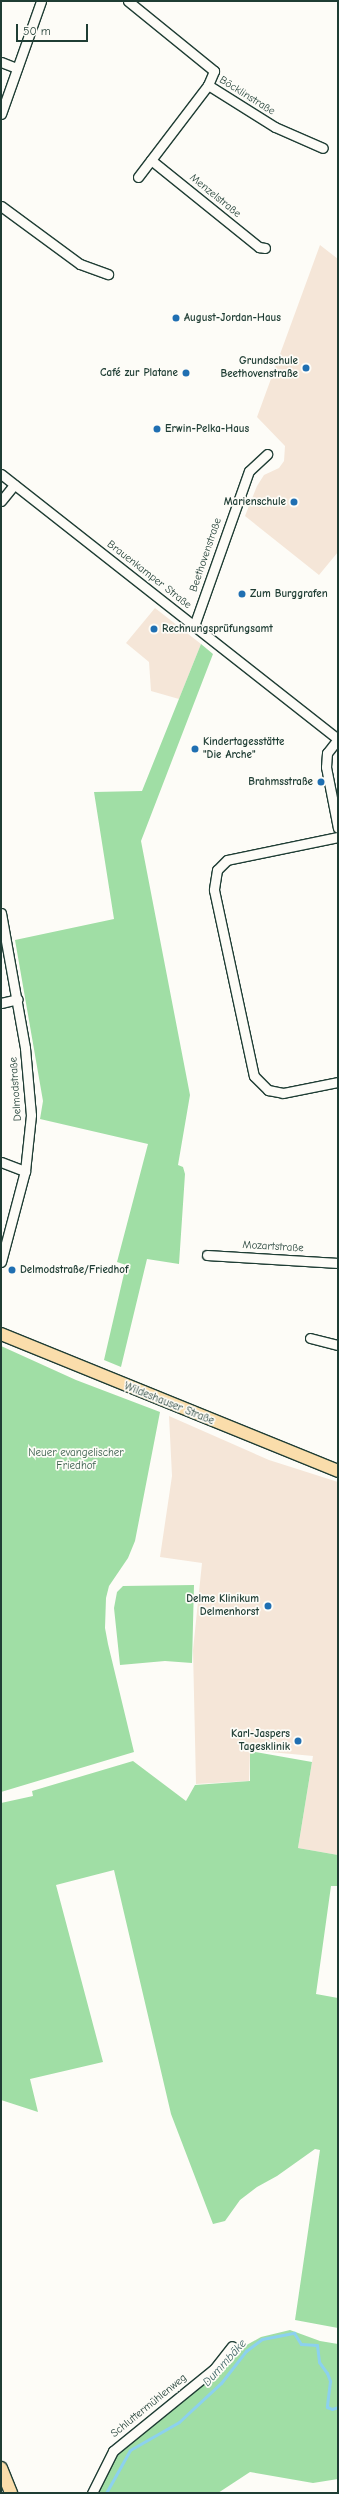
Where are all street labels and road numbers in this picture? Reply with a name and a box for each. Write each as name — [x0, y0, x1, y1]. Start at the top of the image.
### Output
street label: Böcklinstraße — [217, 74, 277, 118]
street label: Menzelstraße — [187, 171, 243, 221]
street label: Beethovenstraße — [187, 516, 225, 594]
street label: Brauenkamper Straße — [104, 538, 194, 612]
street label: Delmodstraße — [7, 1056, 25, 1122]
street label: Mozartstraße — [242, 1239, 304, 1255]
street label: Wildeshauser Straße — [122, 1380, 216, 1428]
street label: Schluttermühlenweg — [109, 2371, 189, 2441]

